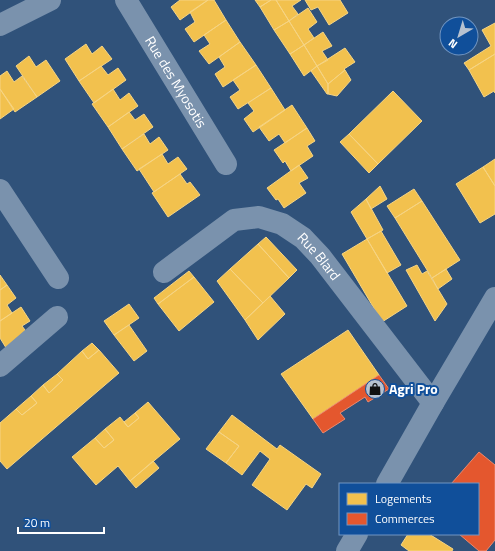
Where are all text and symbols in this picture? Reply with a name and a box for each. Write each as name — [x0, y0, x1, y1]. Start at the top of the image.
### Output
north arrow — [439, 16, 479, 56]
street label: Rue des Myosotis — [140, 32, 213, 132]
text: N — [445, 35, 461, 53]
street label: Rue Blard — [293, 227, 346, 284]
shop icon: Agri Pro — [364, 378, 386, 400]
place label: Agri Pro — [389, 378, 438, 399]
legend — [339, 483, 479, 535]
text: Logements — [375, 489, 432, 508]
scale bar — [18, 509, 104, 535]
text: Commerces — [375, 509, 435, 528]
text: 20 m — [24, 513, 50, 532]

